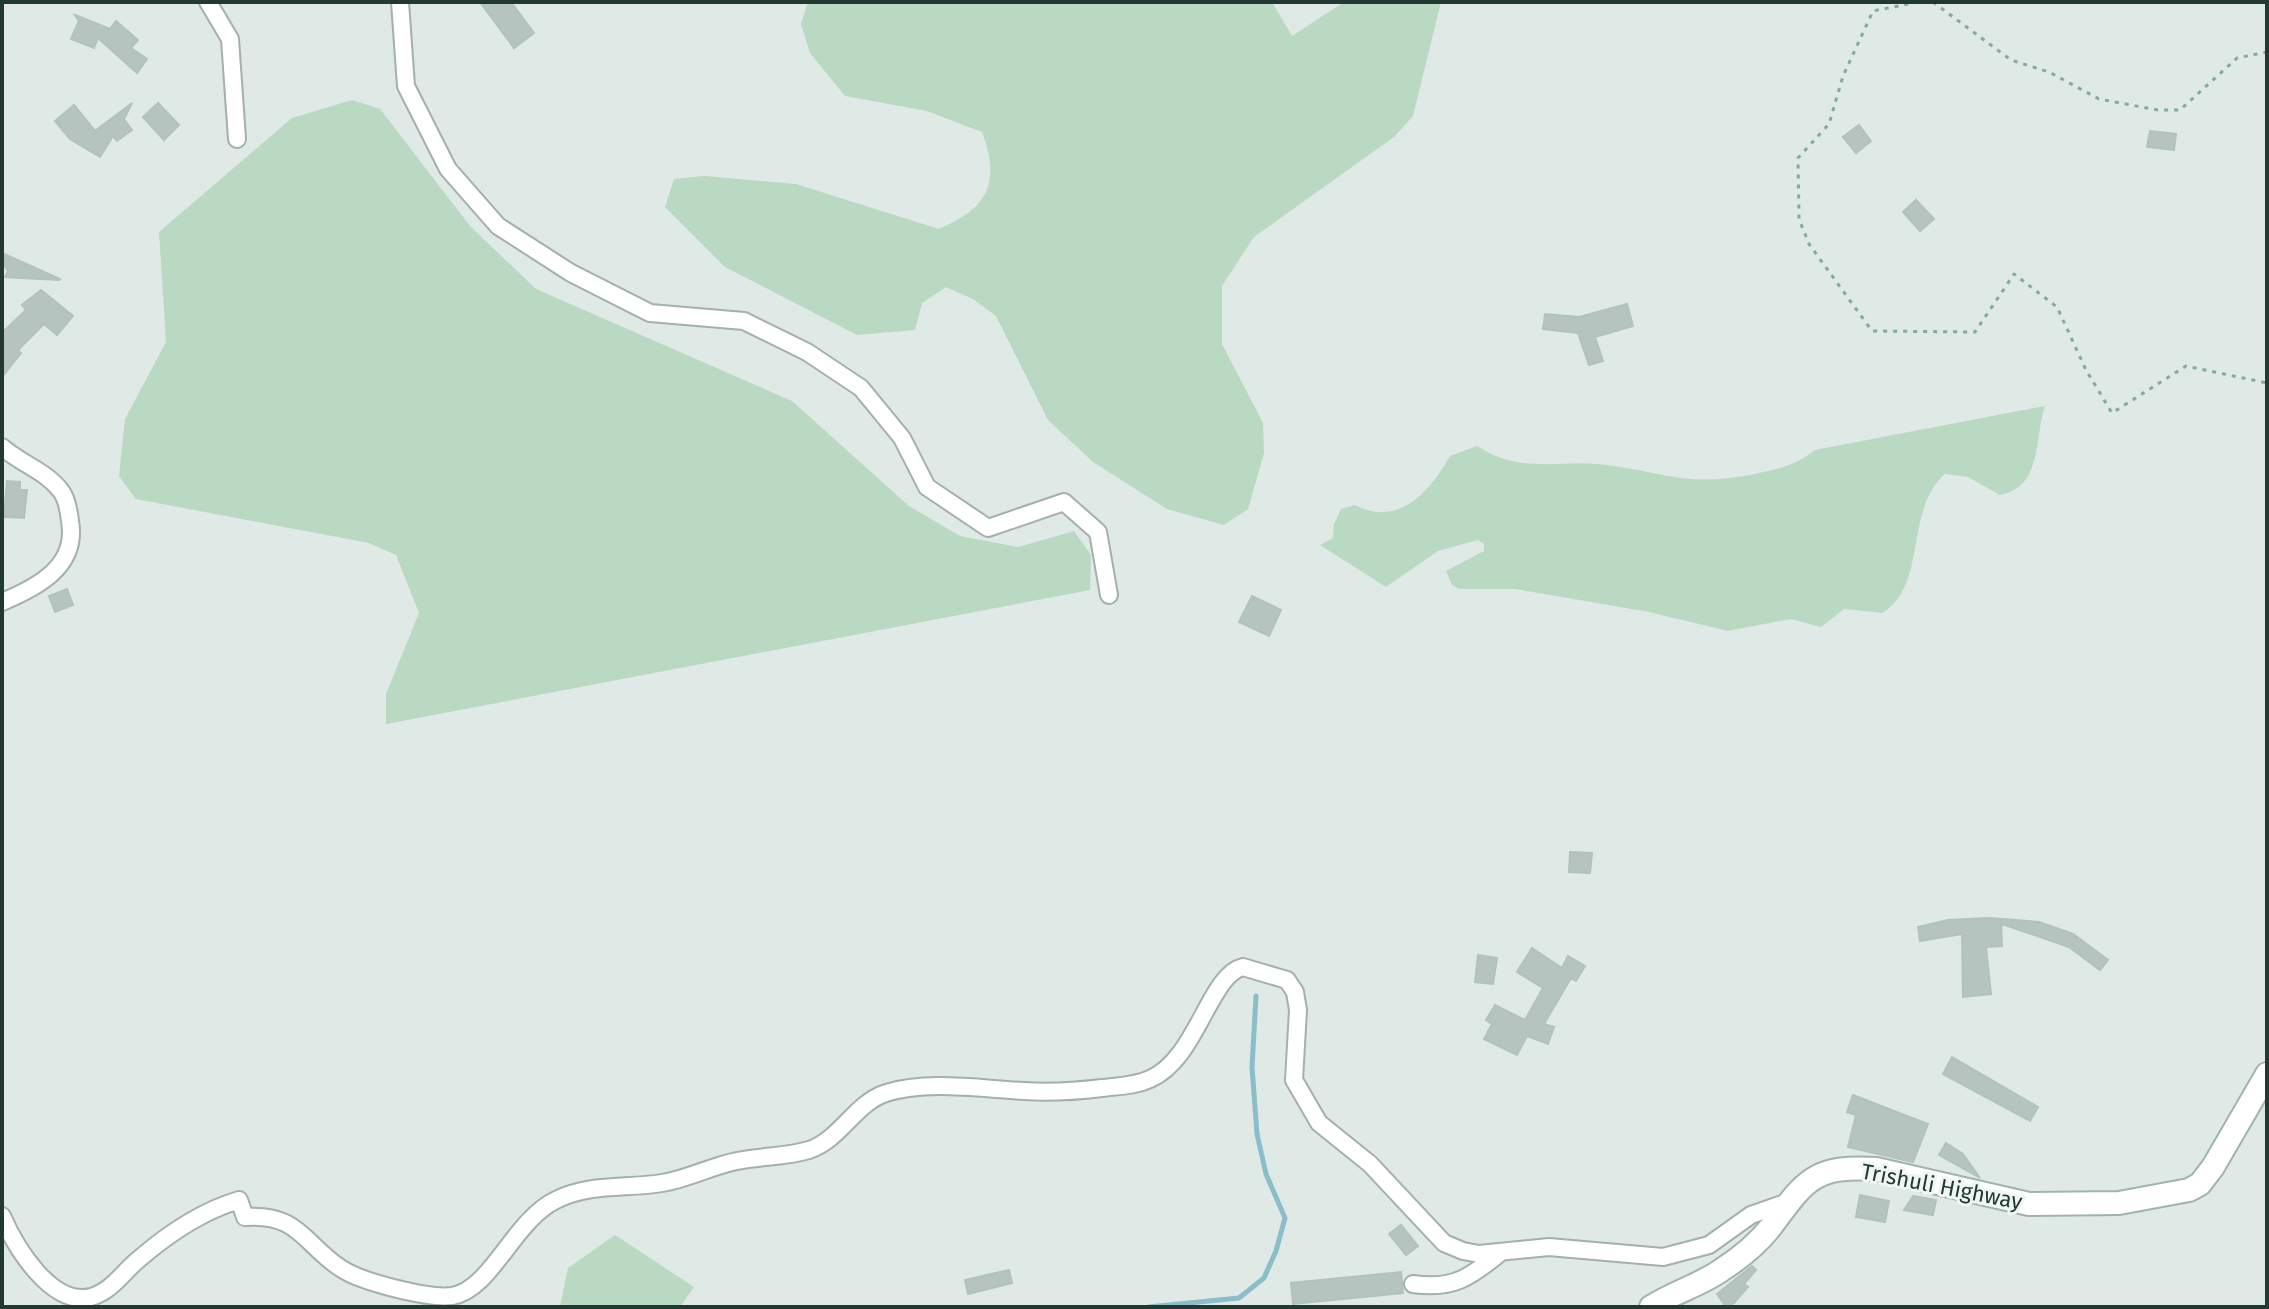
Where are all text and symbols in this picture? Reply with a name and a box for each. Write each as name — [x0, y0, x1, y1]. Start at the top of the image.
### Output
street label: Trishuli Highway — [1859, 1158, 2025, 1215]

